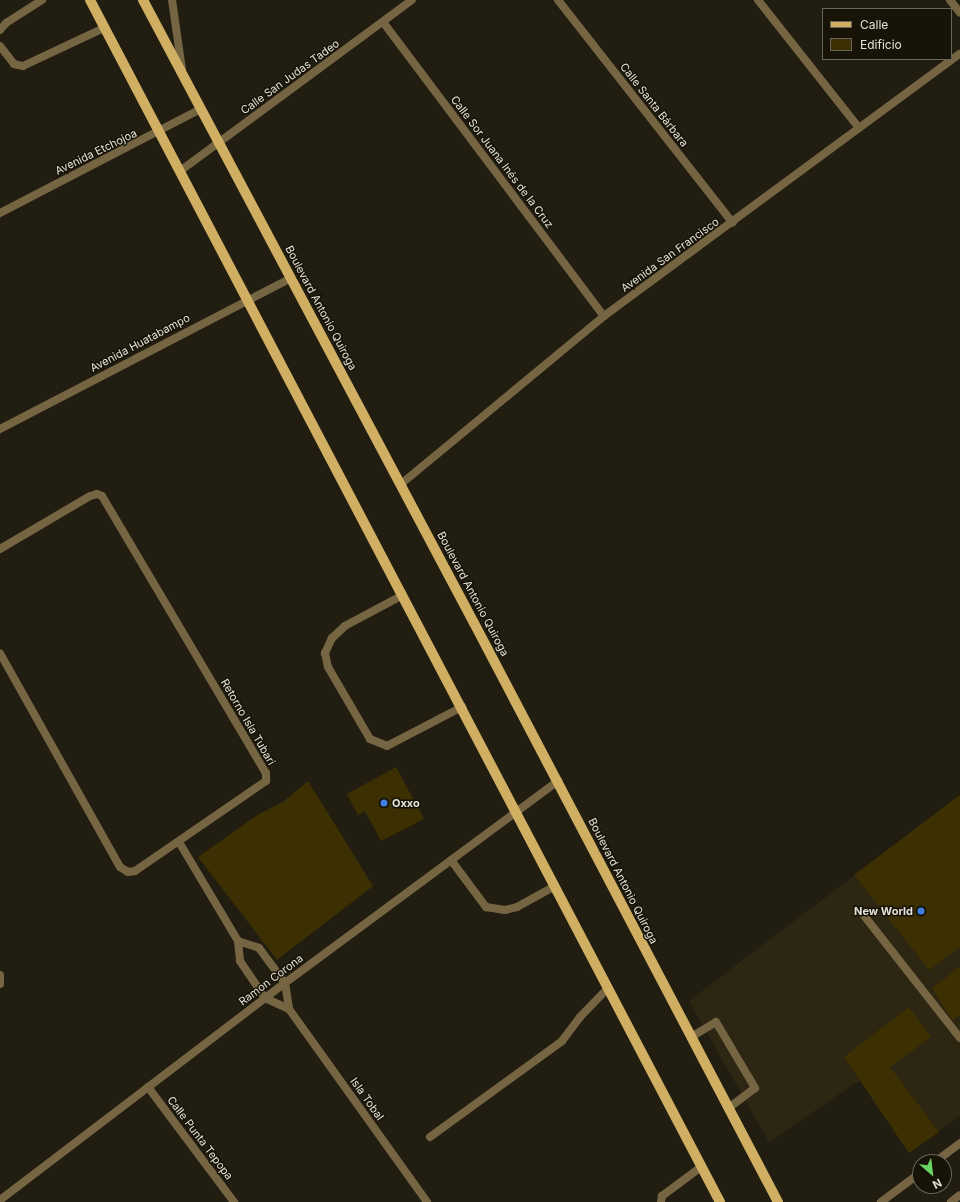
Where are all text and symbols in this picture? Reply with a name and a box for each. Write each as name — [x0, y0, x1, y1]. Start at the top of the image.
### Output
legend — [822, 8, 952, 60]
text: Calle — [860, 17, 888, 32]
street label: Calle San Judas Tadeo — [238, 37, 342, 117]
text: Edificio — [860, 37, 902, 52]
street label: Calle Santa Bárbara — [617, 60, 691, 150]
street label: Calle Sor Juana Inés de la Cruz — [448, 93, 556, 231]
street label: Avenida Etchojoa — [53, 126, 139, 178]
street label: Avenida San Francisco — [618, 215, 722, 295]
street label: Boulevard Antonio Quiroga — [282, 243, 360, 373]
street label: Avenida Huatabampo — [88, 311, 192, 375]
street label: Boulevard Antonio Quiroga — [434, 529, 512, 659]
street label: Retorno Isla Tubari — [218, 677, 278, 767]
place label: Oxxo — [392, 796, 420, 810]
marker: Oxxo — [379, 798, 389, 808]
street label: Boulevard Antonio Quiroga — [585, 816, 661, 946]
place label: New World — [854, 904, 913, 918]
marker: New World — [916, 906, 926, 916]
street label: Ramon Corona — [236, 952, 306, 1008]
street label: Isla Tobal — [347, 1075, 387, 1123]
street label: Calle Punta Tepopa — [164, 1094, 236, 1182]
north arrow — [912, 1154, 952, 1194]
text: N — [930, 1176, 944, 1192]

